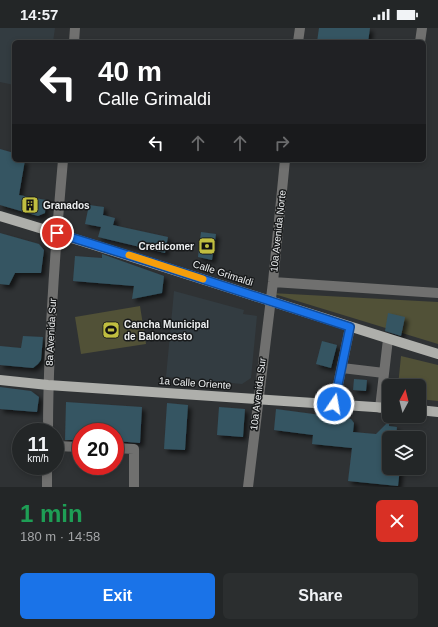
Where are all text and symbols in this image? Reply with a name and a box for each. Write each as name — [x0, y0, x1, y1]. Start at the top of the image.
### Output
text: 14:57 — [20, 6, 58, 23]
icon: left — [32, 56, 84, 108]
text: 40 m — [98, 56, 162, 87]
text: Calle Grimaldi — [98, 89, 211, 109]
icon: left — [145, 132, 167, 154]
icon: ahead — [187, 132, 209, 154]
icon: ahead — [229, 132, 251, 154]
icon: right — [271, 132, 293, 154]
street label: 10a Avenida Norte — [268, 189, 288, 272]
building icon: Granados — [20, 195, 40, 215]
place label: Granados — [43, 200, 90, 211]
pin — [40, 216, 74, 250]
icon: arrive — [46, 222, 68, 244]
bank icon: Credicomer — [197, 236, 217, 256]
place label: Credicomer — [138, 241, 194, 252]
street label: Calle Grimaldi — [191, 258, 255, 288]
street label: 8a Avenida Sur — [44, 297, 58, 366]
place label: Cancha Municipal de Baloncesto — [124, 319, 209, 342]
sports icon: Cancha Municipal de Baloncesto — [101, 320, 121, 340]
street label: 10a Avenida Sur — [248, 356, 268, 431]
street label: 1a Calle Oriente — [159, 375, 232, 391]
north arrow — [382, 379, 426, 423]
map controls — [382, 379, 426, 475]
position arrow — [313, 383, 355, 425]
speed limit sign: 20 — [72, 423, 124, 475]
button: layers — [382, 431, 426, 475]
text: 11 — [27, 433, 49, 455]
text: km/h — [27, 453, 49, 464]
text: 1 min — [20, 500, 83, 527]
button: close — [376, 500, 418, 542]
text: 180 m · 14:58 — [20, 529, 100, 544]
button: Exit — [20, 573, 215, 619]
button: Share — [223, 573, 418, 619]

